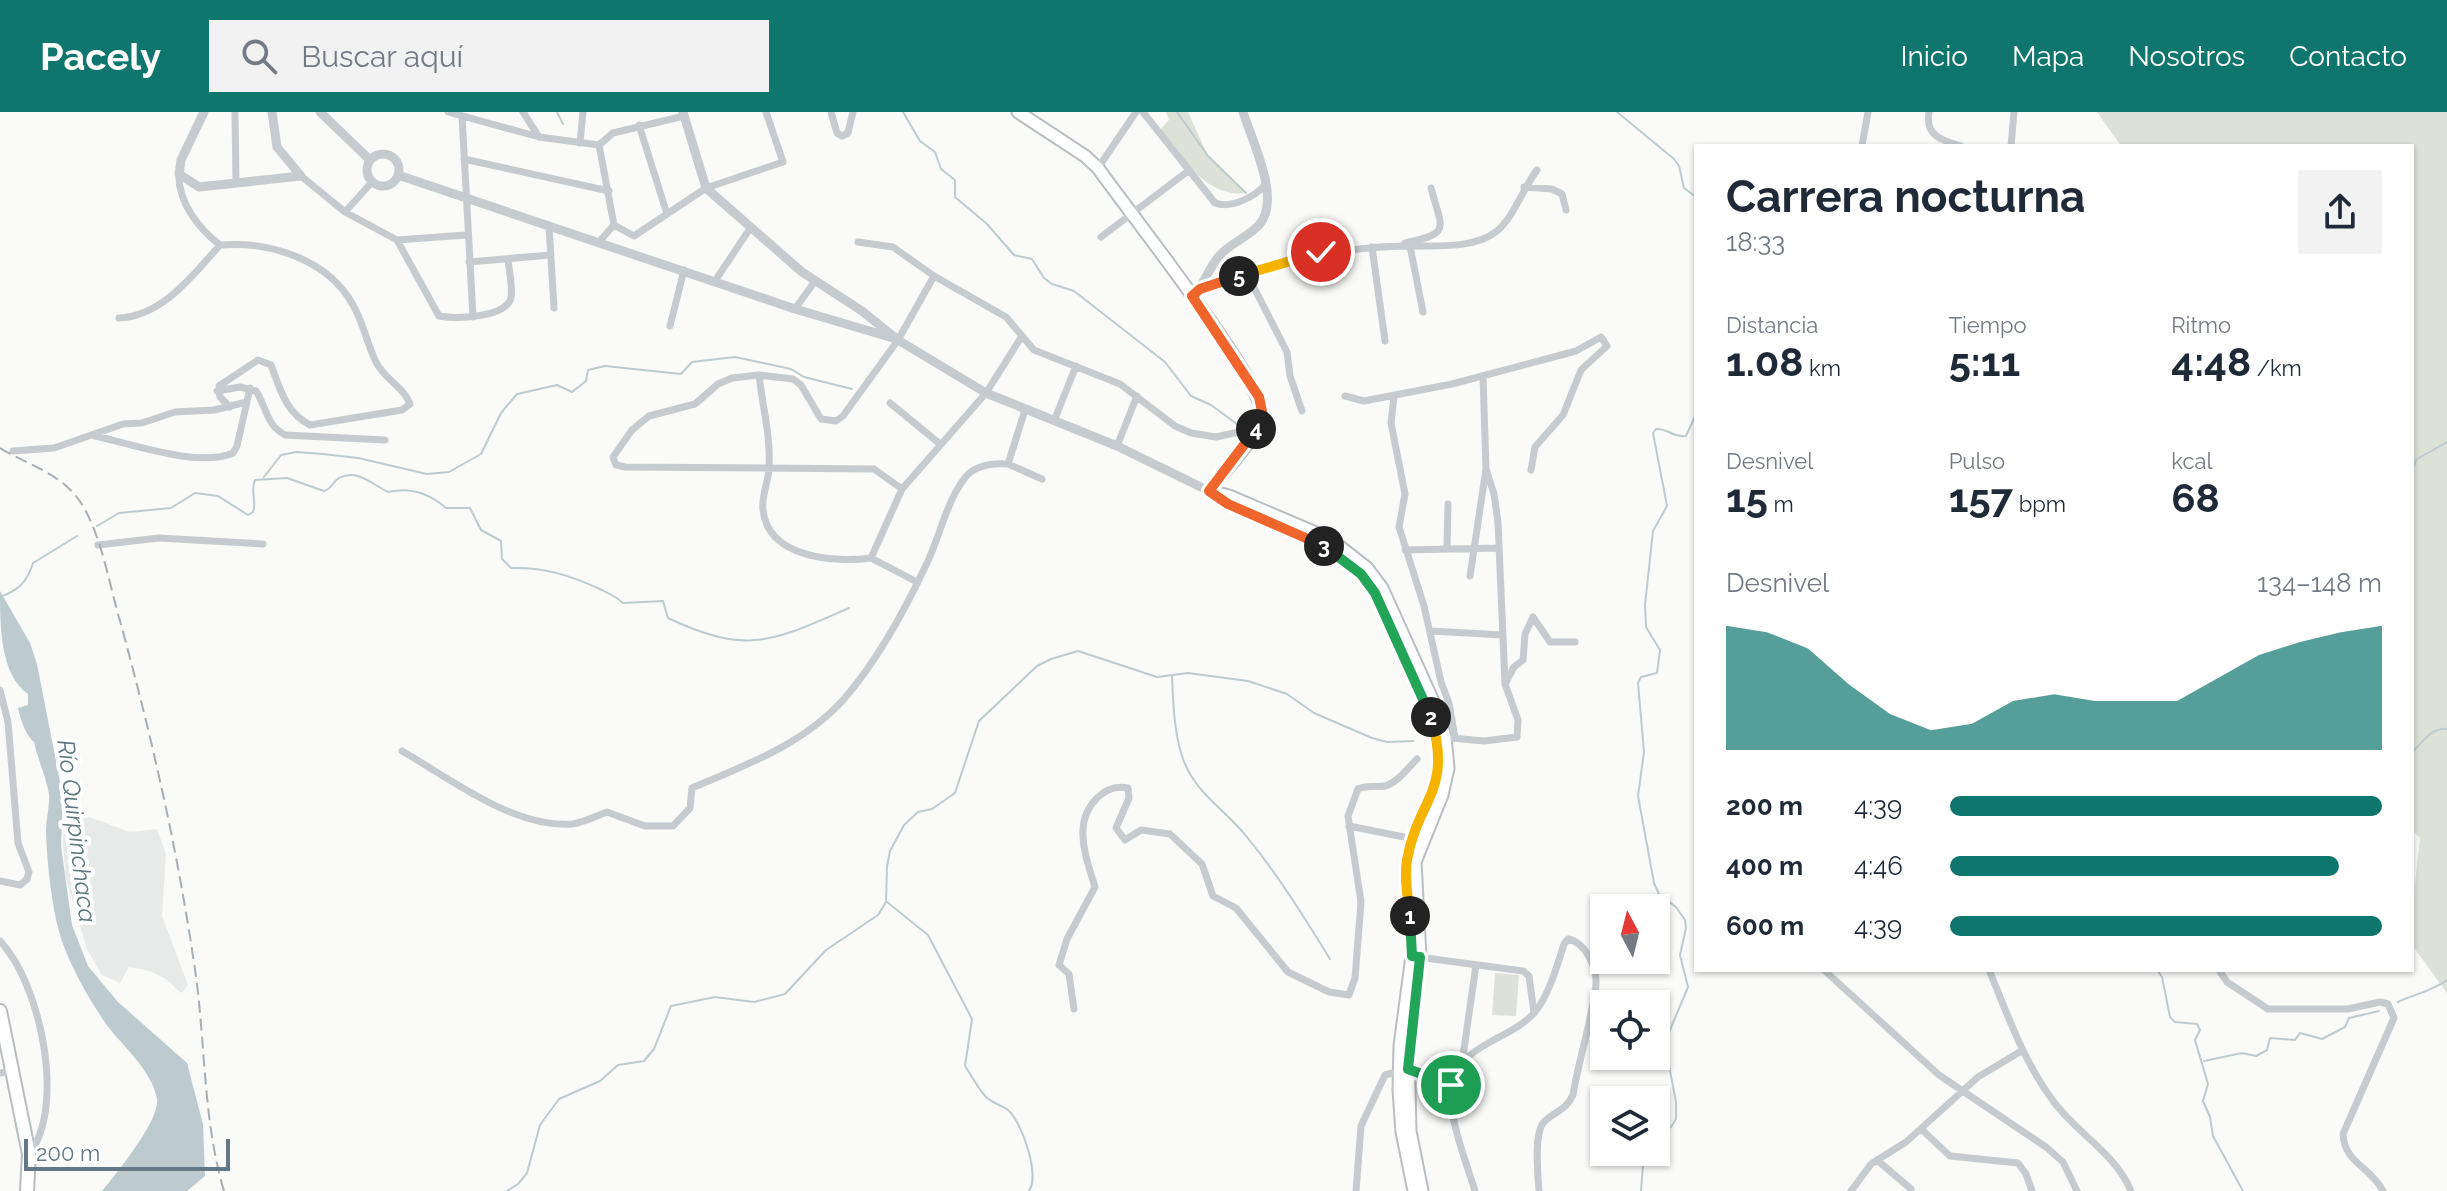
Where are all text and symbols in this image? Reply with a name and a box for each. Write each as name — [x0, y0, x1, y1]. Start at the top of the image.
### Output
search box — [209, 20, 769, 92]
text: Pacely — [40, 34, 161, 79]
icon: search — [237, 34, 281, 78]
text: Buscar aquí — [301, 39, 463, 74]
text: Inicio — [1900, 40, 1968, 73]
text: Mapa — [2012, 40, 2084, 73]
text: Nosotros — [2128, 40, 2245, 73]
text: Contacto — [2289, 40, 2407, 73]
button: share — [2298, 170, 2382, 254]
text: Carrera nocturna — [1726, 171, 2085, 222]
pin — [1287, 218, 1355, 286]
text: 18:33 — [1726, 227, 1785, 257]
icon: check — [1299, 230, 1343, 274]
pin: 5 — [1219, 256, 1259, 296]
text: 5 — [1233, 263, 1245, 289]
text: Distancia — [1726, 312, 1818, 338]
text: Tiempo — [1949, 312, 2027, 338]
text: Ritmo — [2171, 312, 2231, 338]
text: 1.08 — [1726, 338, 1803, 385]
text: 5:11 — [1949, 338, 2020, 385]
text: 4:48 — [2171, 338, 2251, 385]
text: km — [1803, 355, 1841, 381]
text: /km — [2251, 355, 2302, 381]
pin: 4 — [1236, 409, 1276, 449]
text: 4 — [1250, 416, 1262, 442]
text: Desnivel — [1726, 448, 1813, 474]
text: Pulso — [1949, 448, 2005, 474]
text: kcal — [2171, 448, 2212, 474]
text: 15 — [1726, 474, 1768, 521]
text: 157 — [1949, 474, 2013, 521]
text: 68 — [2171, 474, 2220, 521]
text: m — [1768, 491, 1794, 517]
text: bpm — [2013, 491, 2066, 517]
pin: 3 — [1304, 526, 1344, 566]
text: 3 — [1318, 533, 1330, 559]
text: Desnivel — [1726, 568, 1829, 598]
text: 134–148 m — [2257, 568, 2382, 598]
pin: 2 — [1411, 697, 1451, 737]
text: 2 — [1425, 704, 1437, 730]
water label: Río Quirpinchaca — [51, 738, 103, 924]
text: 200 m — [1726, 791, 1803, 821]
text: 4:39 — [1854, 791, 1902, 821]
text: 400 m — [1726, 851, 1803, 881]
text: 4:46 — [1854, 851, 1903, 881]
north arrow — [1590, 894, 1670, 974]
map controls — [1590, 894, 1670, 1166]
pin: 1 — [1390, 896, 1430, 936]
text: 1 — [1405, 903, 1415, 929]
text: 600 m — [1726, 911, 1804, 941]
text: 4:39 — [1854, 911, 1902, 941]
button: locate — [1590, 990, 1670, 1070]
pin — [1417, 1051, 1485, 1119]
icon: arrive — [1429, 1063, 1473, 1107]
button: layers — [1590, 1086, 1670, 1166]
scale bar — [24, 1135, 230, 1171]
text: 200 m — [36, 1140, 100, 1166]

